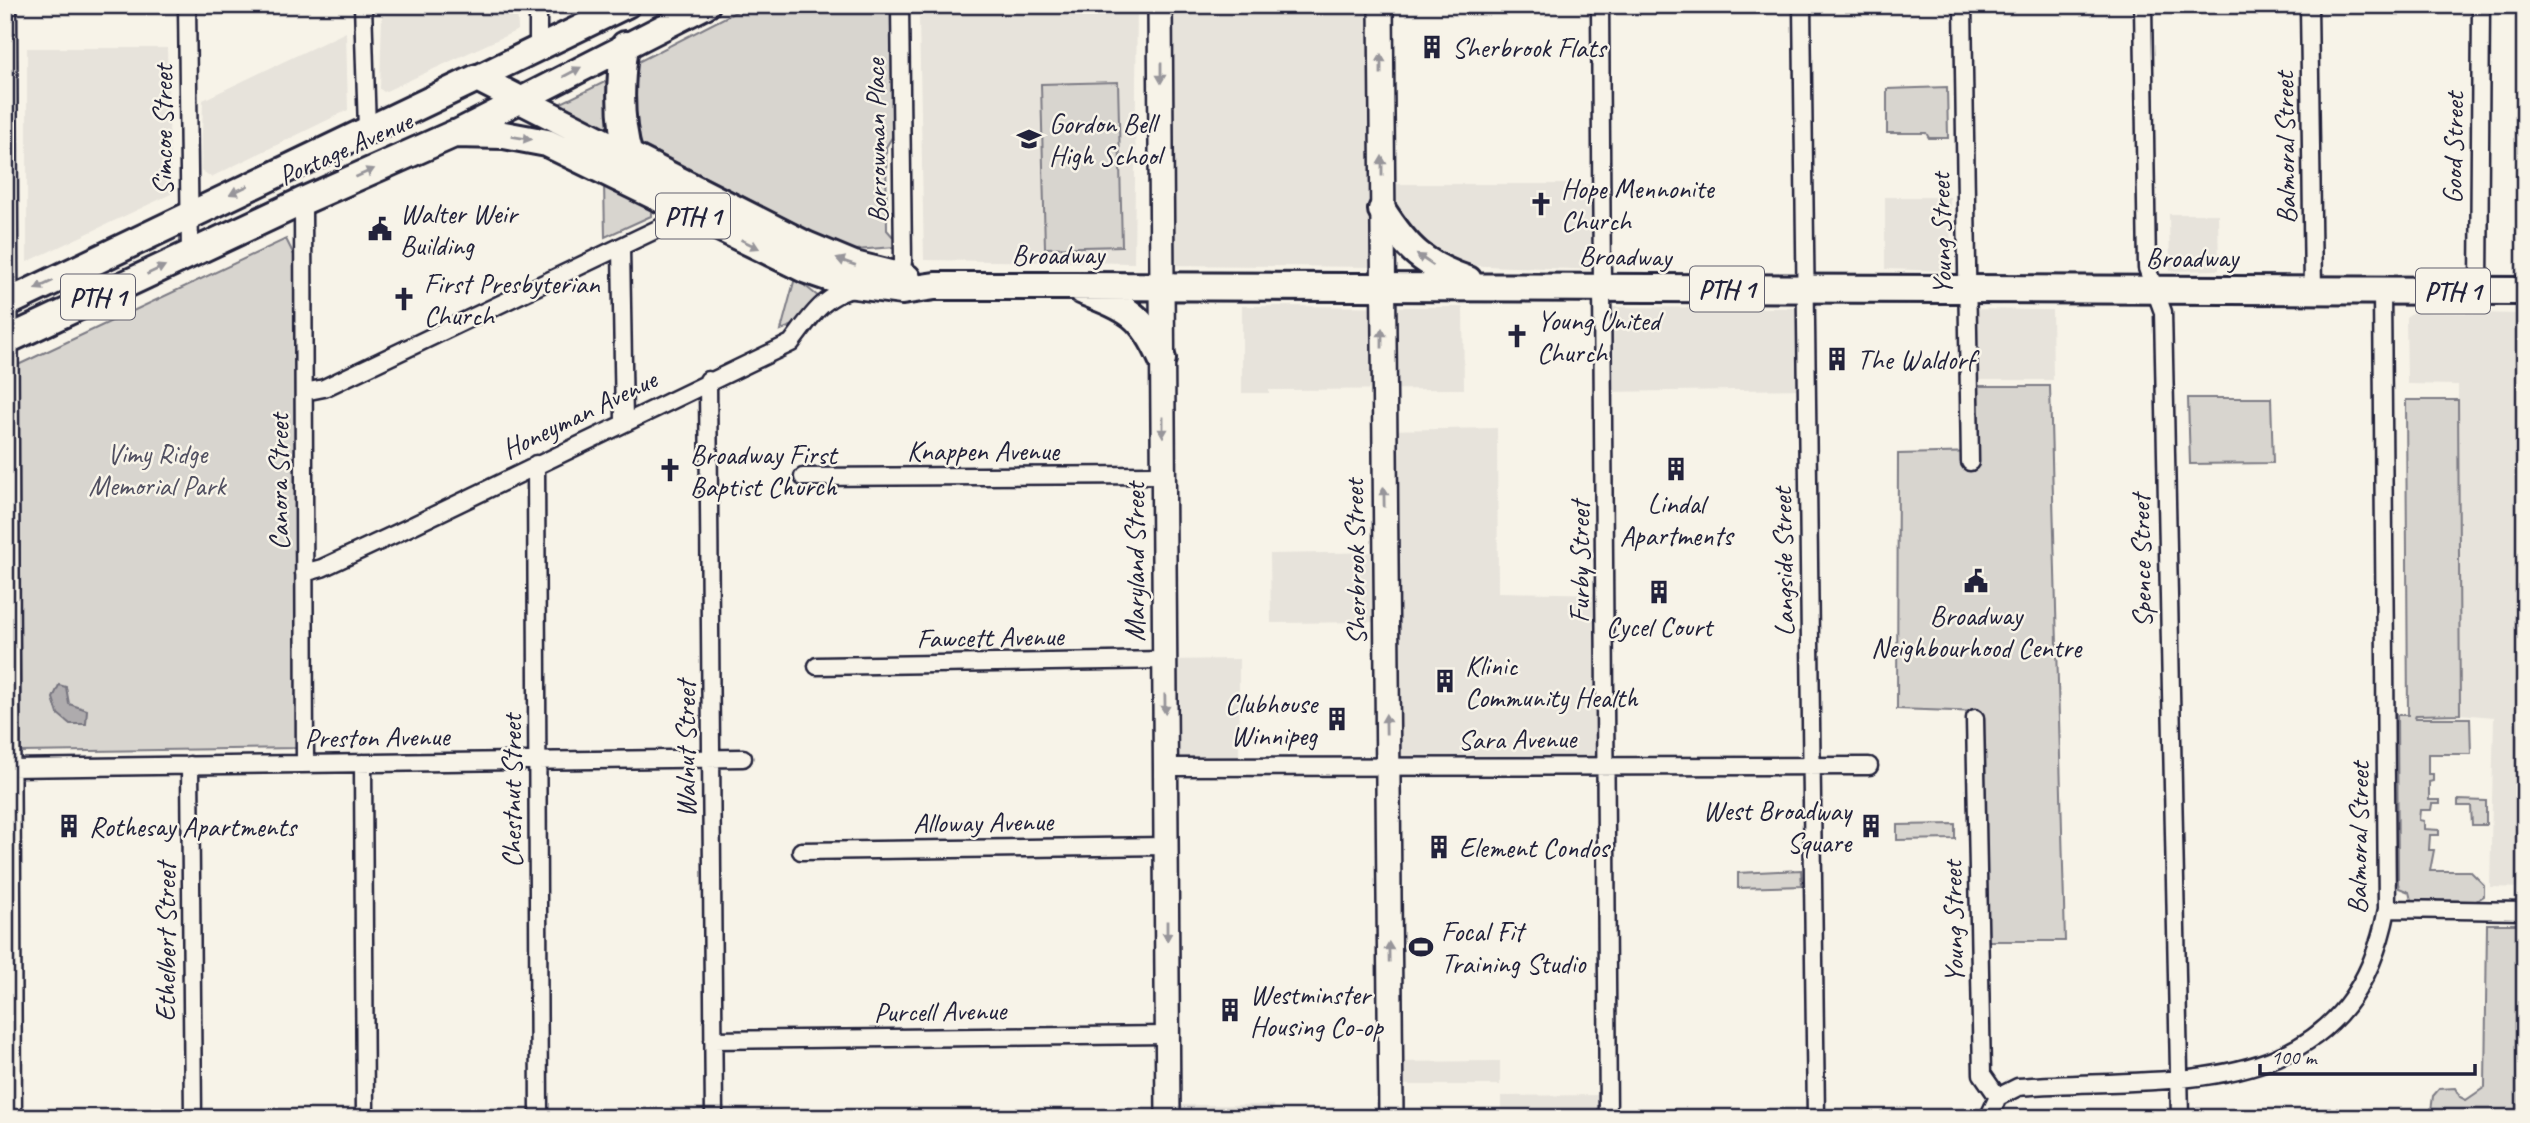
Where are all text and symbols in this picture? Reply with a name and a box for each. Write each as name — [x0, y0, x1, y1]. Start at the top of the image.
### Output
place label: Sherbrook Flats — [1452, 30, 1608, 65]
building icon: Sherbrook Flats — [1418, 33, 1446, 61]
one-way arrow — [1375, 53, 1387, 75]
street label: Borrowman Place — [857, 57, 895, 224]
street label: Simcoe Street — [145, 62, 180, 196]
one-way arrow — [1155, 63, 1167, 85]
one-way arrow — [562, 67, 582, 78]
street label: Balmoral Street — [2266, 69, 2304, 224]
street label: Good Street — [2435, 89, 2472, 204]
street label: Portage Avenue — [273, 102, 419, 193]
place label: Gordon Bell High School — [1049, 106, 1167, 173]
school or university icon: Gordon Bell High School — [1015, 125, 1043, 153]
one-way arrow — [511, 133, 533, 144]
one-way arrow — [1376, 155, 1388, 177]
one-way arrow — [355, 168, 376, 179]
street label: Young Street — [1922, 170, 1960, 296]
place label: Hope Mennonite Church — [1561, 171, 1716, 238]
one-way arrow — [229, 185, 249, 196]
church icon: Hope Mennonite Church — [1527, 190, 1555, 218]
road number: PTH 1 — [656, 194, 730, 238]
place label: Walter Weir Building — [400, 196, 520, 263]
public building icon: Walter Weir Building — [366, 215, 394, 243]
street label: Broadway — [1012, 237, 1107, 272]
one-way arrow — [740, 238, 760, 250]
street label: Broadway — [1579, 238, 1674, 274]
street label: Broadway — [2146, 240, 2241, 275]
one-way arrow — [1416, 253, 1434, 267]
one-way arrow — [835, 256, 856, 267]
one-way arrow — [146, 264, 166, 276]
place label: First Presbyterian Church — [424, 266, 601, 333]
road number: PTH 1 — [1690, 266, 1764, 312]
road number: PTH 1 — [2416, 268, 2490, 314]
road number: PTH 1 — [61, 274, 135, 320]
one-way arrow — [34, 279, 54, 291]
church icon: First Presbyterian Church — [390, 285, 418, 313]
place label: Young United Church — [1537, 303, 1664, 370]
church icon: Young United Church — [1503, 322, 1531, 350]
one-way arrow — [1376, 326, 1388, 348]
place label: The Waldorf — [1857, 342, 1980, 377]
building icon: The Waldorf — [1823, 345, 1851, 373]
street label: Honeyman Avenue — [496, 361, 664, 467]
street label: Canora Street — [261, 411, 296, 550]
one-way arrow — [1157, 417, 1169, 439]
street label: Knappen Avenue — [907, 433, 1061, 468]
park label: Vimy Ridge Memorial Park — [88, 436, 227, 503]
place label: Broadway First Baptist Church — [690, 437, 839, 504]
building icon: Lindal Apartments — [1662, 455, 1690, 483]
church icon: Broadway First Baptist Church — [656, 456, 684, 484]
street label: Sherbrook Street — [1336, 476, 1374, 645]
street label: Maryland Street — [1117, 480, 1152, 641]
one-way arrow — [1378, 485, 1390, 507]
street label: Langside Street — [1764, 485, 1802, 637]
place label: Lindal Apartments — [1620, 486, 1735, 553]
street label: Spence Street — [2122, 490, 2160, 628]
street label: Furby Street — [1562, 497, 1597, 623]
public building icon: Broadway Neighbourhood Centre — [1962, 567, 1990, 595]
building icon: Cycel Court — [1645, 578, 1673, 606]
place label: Broadway Neighbourhood Centre — [1871, 598, 2083, 665]
place label: Cycel Court — [1606, 609, 1715, 644]
street label: Fawcett Avenue — [916, 618, 1066, 656]
place label: Klinic Community Health — [1465, 648, 1639, 715]
building icon: Klinic Community Health — [1431, 667, 1459, 695]
street label: Walnut Street — [668, 677, 703, 818]
place label: Clubhouse Winnipeg — [1225, 686, 1319, 753]
one-way arrow — [1159, 693, 1171, 715]
building icon: Clubhouse Winnipeg — [1323, 705, 1351, 733]
street label: Chestnut Street — [494, 711, 529, 868]
one-way arrow — [1381, 713, 1392, 735]
street label: Preston Avenue — [304, 718, 452, 756]
street label: Sara Avenue — [1458, 720, 1578, 758]
street label: Balmoral Street — [2339, 759, 2377, 914]
place label: West Broadway Square — [1703, 793, 1853, 860]
street label: Alloway Avenue — [913, 803, 1055, 841]
place label: Rothesay Apartments — [89, 809, 298, 844]
building icon: Rothesay Apartments — [55, 812, 83, 840]
building icon: West Broadway Square — [1857, 812, 1885, 840]
place label: Element Condos — [1459, 830, 1611, 865]
building icon: Element Condos — [1425, 833, 1453, 861]
street label: Young Street — [1934, 858, 1972, 984]
street label: Ethelbert Street — [148, 859, 183, 1022]
place label: Focal Fit Training Studio — [1441, 914, 1588, 981]
one-way arrow — [1161, 921, 1173, 943]
sports icon: Focal Fit Training Studio — [1407, 933, 1435, 961]
one-way arrow — [1383, 940, 1395, 962]
place label: Westminster Housing Co-op — [1250, 977, 1384, 1044]
street label: Purcell Avenue — [874, 992, 1008, 1030]
building icon: Westminster Housing Co-op — [1216, 996, 1244, 1024]
scale bar — [2260, 1032, 2476, 1076]
text: 100 m — [2271, 1044, 2318, 1070]

